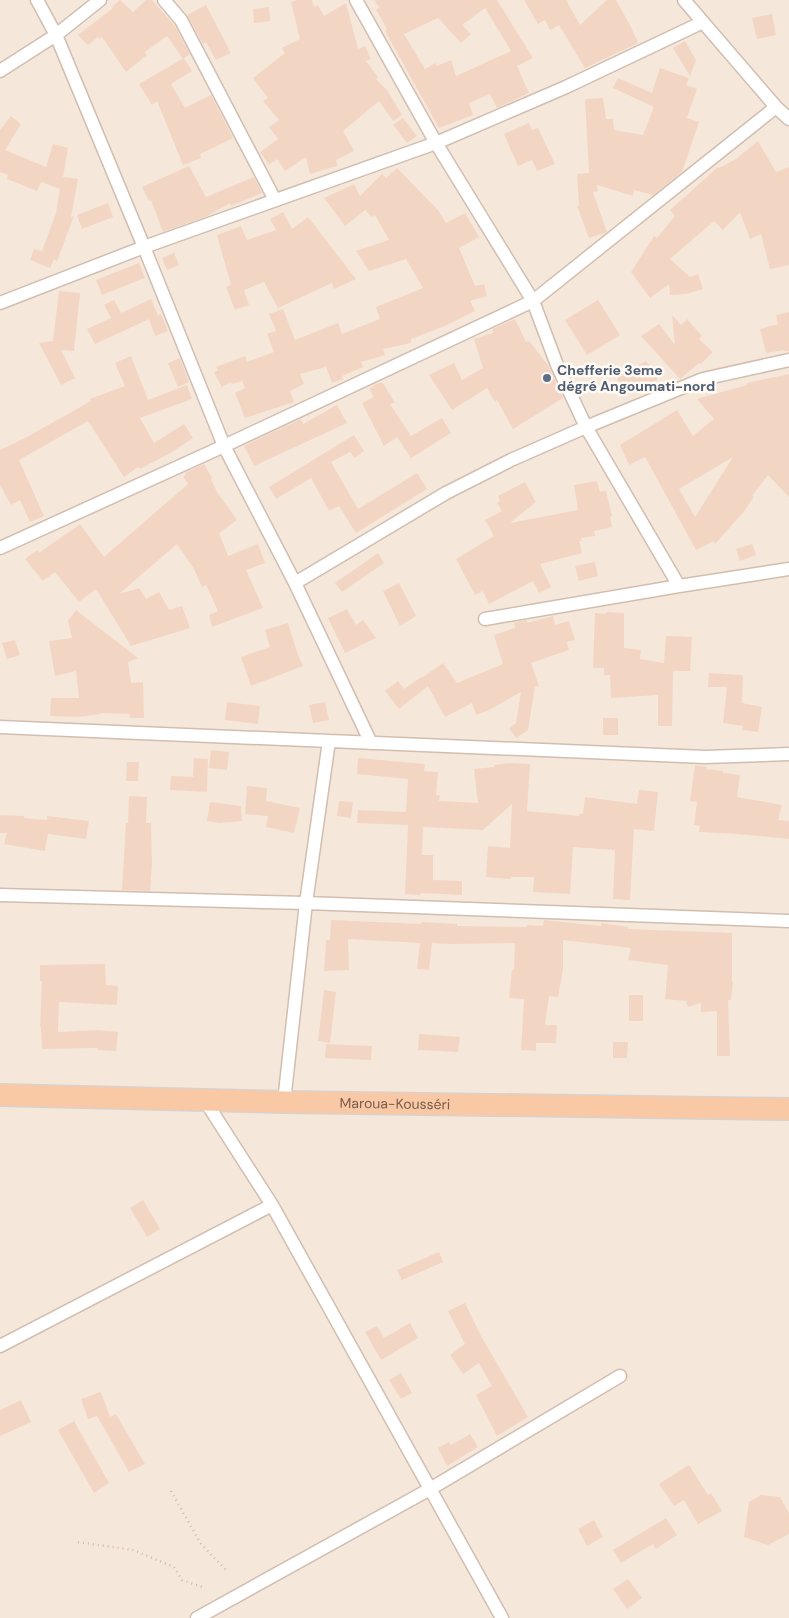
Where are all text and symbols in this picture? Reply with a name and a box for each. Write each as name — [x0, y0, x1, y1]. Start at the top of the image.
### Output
place label: Chefferie 3eme dégré Angoumati-nord — [557, 361, 715, 395]
marker: Chefferie 3eme dégré Angoumati-nord — [541, 372, 553, 384]
street label: Maroua-Kousséri — [340, 1094, 450, 1113]

